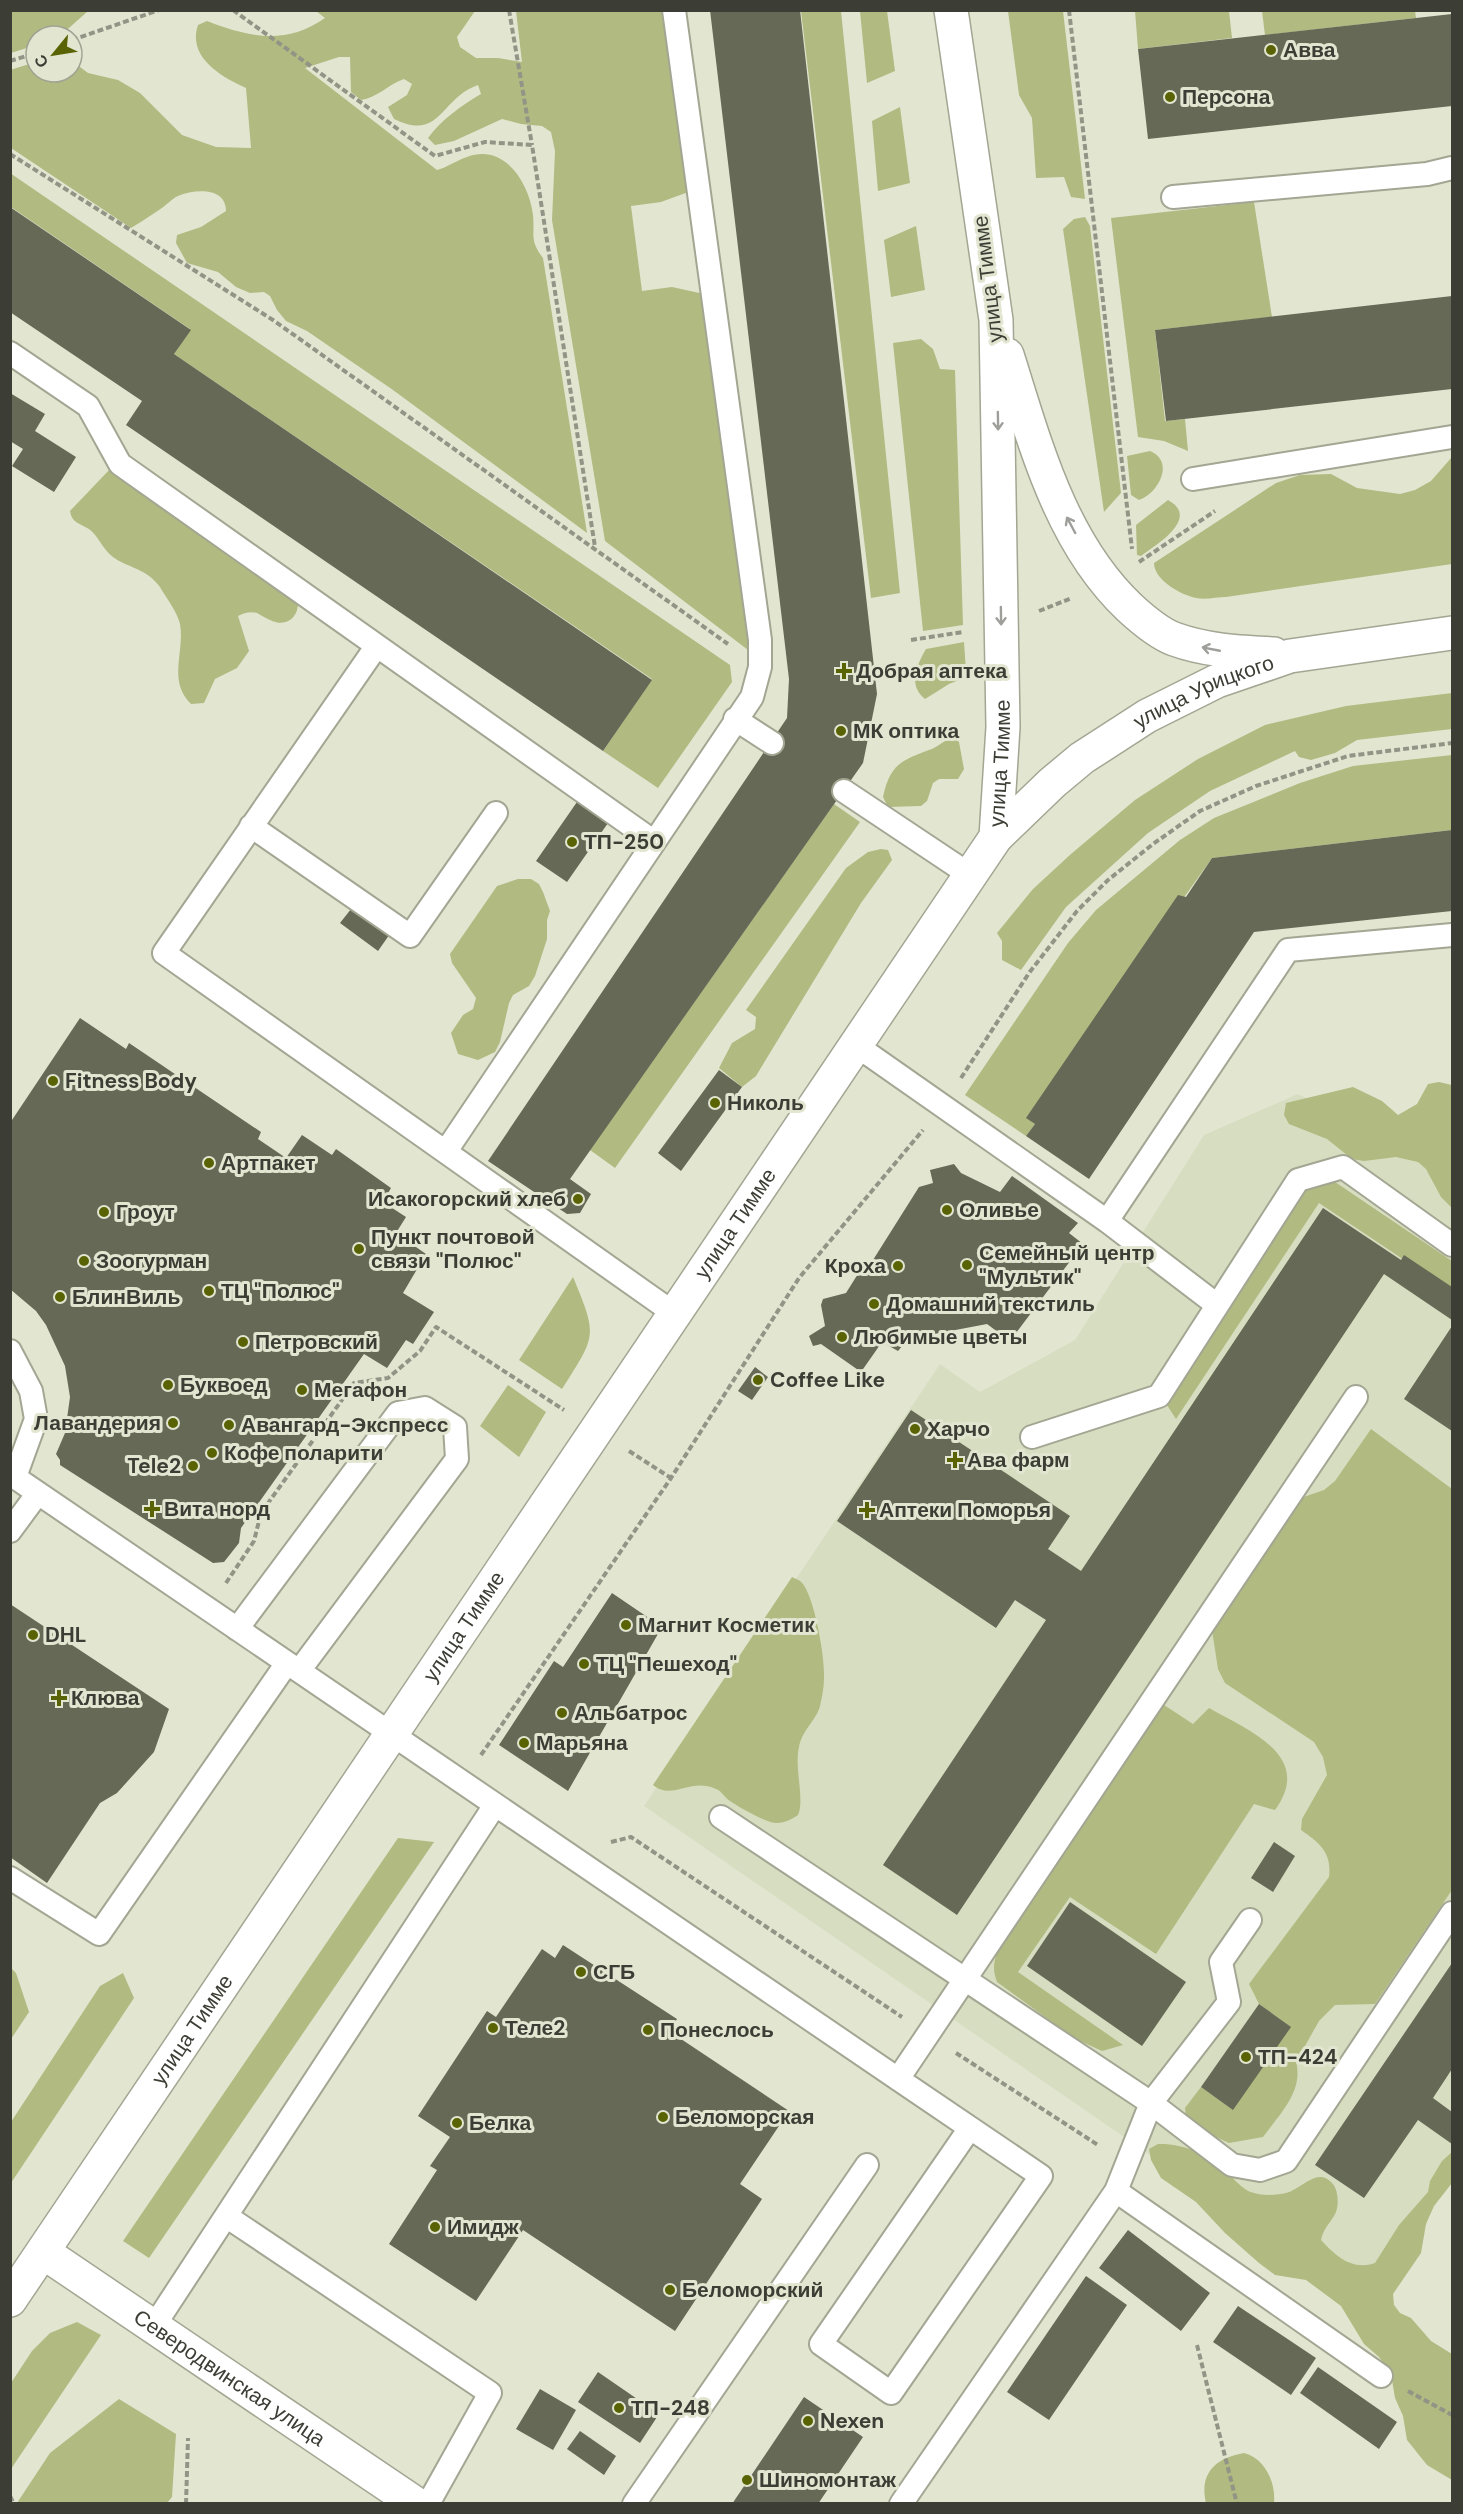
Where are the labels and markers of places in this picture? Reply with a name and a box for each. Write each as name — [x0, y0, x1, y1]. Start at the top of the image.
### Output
place label: Авва — [1283, 36, 1336, 64]
marker: Авва — [1264, 43, 1278, 57]
place label: Персона — [1182, 83, 1271, 111]
marker: Персона — [1163, 90, 1177, 104]
place label: Добрая аптека — [856, 657, 1008, 685]
marker: Добрая аптека — [837, 664, 851, 678]
place label: МК оптика — [853, 717, 959, 745]
marker: МК оптика — [834, 724, 848, 738]
place label: ТП-250 — [584, 828, 664, 856]
marker: ТП-250 — [565, 835, 579, 849]
place label: Fitness Body — [65, 1067, 197, 1095]
marker: Fitness Body — [46, 1074, 60, 1088]
place label: Николь — [727, 1089, 804, 1117]
marker: Николь — [708, 1096, 722, 1110]
place label: Артпакет — [221, 1149, 316, 1177]
marker: Артпакет — [202, 1156, 216, 1170]
place label: Исакогорский хлеб — [368, 1185, 566, 1213]
marker: Исакогорский хлеб — [571, 1192, 585, 1206]
place label: Оливье — [959, 1196, 1039, 1224]
place label: Гроут — [116, 1198, 175, 1226]
marker: Оливье — [940, 1203, 954, 1217]
marker: Гроут — [97, 1205, 111, 1219]
place label: Пункт почтовой связи "Полюс" — [371, 1223, 535, 1275]
place label: Семейный центр "Мультик" — [979, 1239, 1155, 1291]
marker: Пункт почтовой связи "Полюс" — [352, 1242, 366, 1256]
place label: Зоогурман — [96, 1247, 207, 1275]
place label: Кроха — [825, 1252, 886, 1280]
marker: Зоогурман — [77, 1254, 91, 1268]
marker: Семейный центр "Мультик" — [960, 1258, 974, 1272]
marker: Кроха — [891, 1259, 905, 1273]
place label: ТЦ "Полюс" — [221, 1277, 340, 1305]
place label: БлинВиль — [72, 1283, 180, 1311]
marker: ТЦ "Полюс" — [202, 1284, 216, 1298]
marker: БлинВиль — [53, 1290, 67, 1304]
place label: Домашний текстиль — [886, 1290, 1095, 1318]
marker: Домашний текстиль — [867, 1297, 881, 1311]
place label: Любимые цветы — [854, 1323, 1028, 1351]
place label: Петровский — [255, 1328, 378, 1356]
marker: Любимые цветы — [835, 1330, 849, 1344]
marker: Петровский — [236, 1335, 250, 1349]
place label: Coffee Like — [770, 1366, 885, 1394]
place label: Буквоед — [180, 1371, 267, 1399]
marker: Coffee Like — [751, 1373, 765, 1387]
place label: Мегафон — [314, 1376, 407, 1404]
marker: Буквоед — [161, 1378, 175, 1392]
marker: Мегафон — [295, 1383, 309, 1397]
place label: Лавандерия — [34, 1409, 161, 1437]
place label: Авангард-Экспресс — [241, 1411, 449, 1439]
place label: Харчо — [927, 1415, 990, 1443]
marker: Лавандерия — [166, 1416, 180, 1430]
marker: Авангард-Экспресс — [222, 1418, 236, 1432]
marker: Харчо — [908, 1422, 922, 1436]
place label: Кофе поларити — [224, 1439, 383, 1467]
marker: Кофе поларити — [205, 1446, 219, 1460]
place label: Ава фарм — [967, 1446, 1070, 1474]
place label: Tele2 — [127, 1452, 181, 1480]
marker: Ава фарм — [948, 1453, 962, 1467]
marker: Tele2 — [186, 1459, 200, 1473]
place label: Вита норд — [164, 1495, 270, 1523]
place label: Аптеки Поморья — [879, 1496, 1051, 1524]
marker: Вита норд — [145, 1502, 159, 1516]
marker: Аптеки Поморья — [860, 1503, 874, 1517]
place label: Магнит Косметик — [638, 1611, 815, 1639]
marker: Магнит Косметик — [619, 1618, 633, 1632]
place label: DHL — [45, 1621, 87, 1649]
marker: DHL — [26, 1628, 40, 1642]
place label: ТЦ "Пешеход" — [596, 1650, 737, 1678]
marker: ТЦ "Пешеход" — [577, 1657, 591, 1671]
place label: Клюва — [71, 1684, 140, 1712]
marker: Клюва — [52, 1691, 66, 1705]
place label: Альбатрос — [574, 1699, 688, 1727]
marker: Альбатрос — [555, 1706, 569, 1720]
place label: Марьяна — [536, 1729, 628, 1757]
marker: Марьяна — [517, 1736, 531, 1750]
place label: СГБ — [593, 1958, 635, 1986]
marker: СГБ — [574, 1965, 588, 1979]
place label: Теле2 — [505, 2014, 565, 2042]
place label: Понеслось — [660, 2016, 774, 2044]
marker: Теле2 — [486, 2021, 500, 2035]
marker: Понеслось — [641, 2023, 655, 2037]
place label: ТП-424 — [1258, 2043, 1337, 2071]
marker: ТП-424 — [1239, 2050, 1253, 2064]
place label: Беломорская — [675, 2103, 814, 2131]
place label: Белка — [469, 2109, 532, 2137]
marker: Беломорская — [656, 2110, 670, 2124]
marker: Белка — [450, 2116, 464, 2130]
place label: Имидж — [447, 2213, 520, 2241]
marker: Имидж — [428, 2220, 442, 2234]
place label: Беломорский — [682, 2276, 823, 2304]
marker: Беломорский — [663, 2283, 677, 2297]
place label: ТП-248 — [631, 2394, 710, 2422]
marker: ТП-248 — [612, 2401, 626, 2415]
place label: Nexen — [820, 2407, 884, 2435]
marker: Nexen — [801, 2414, 815, 2428]
place label: Шиномонтаж — [759, 2466, 897, 2494]
marker: Шиномонтаж — [740, 2473, 754, 2487]

